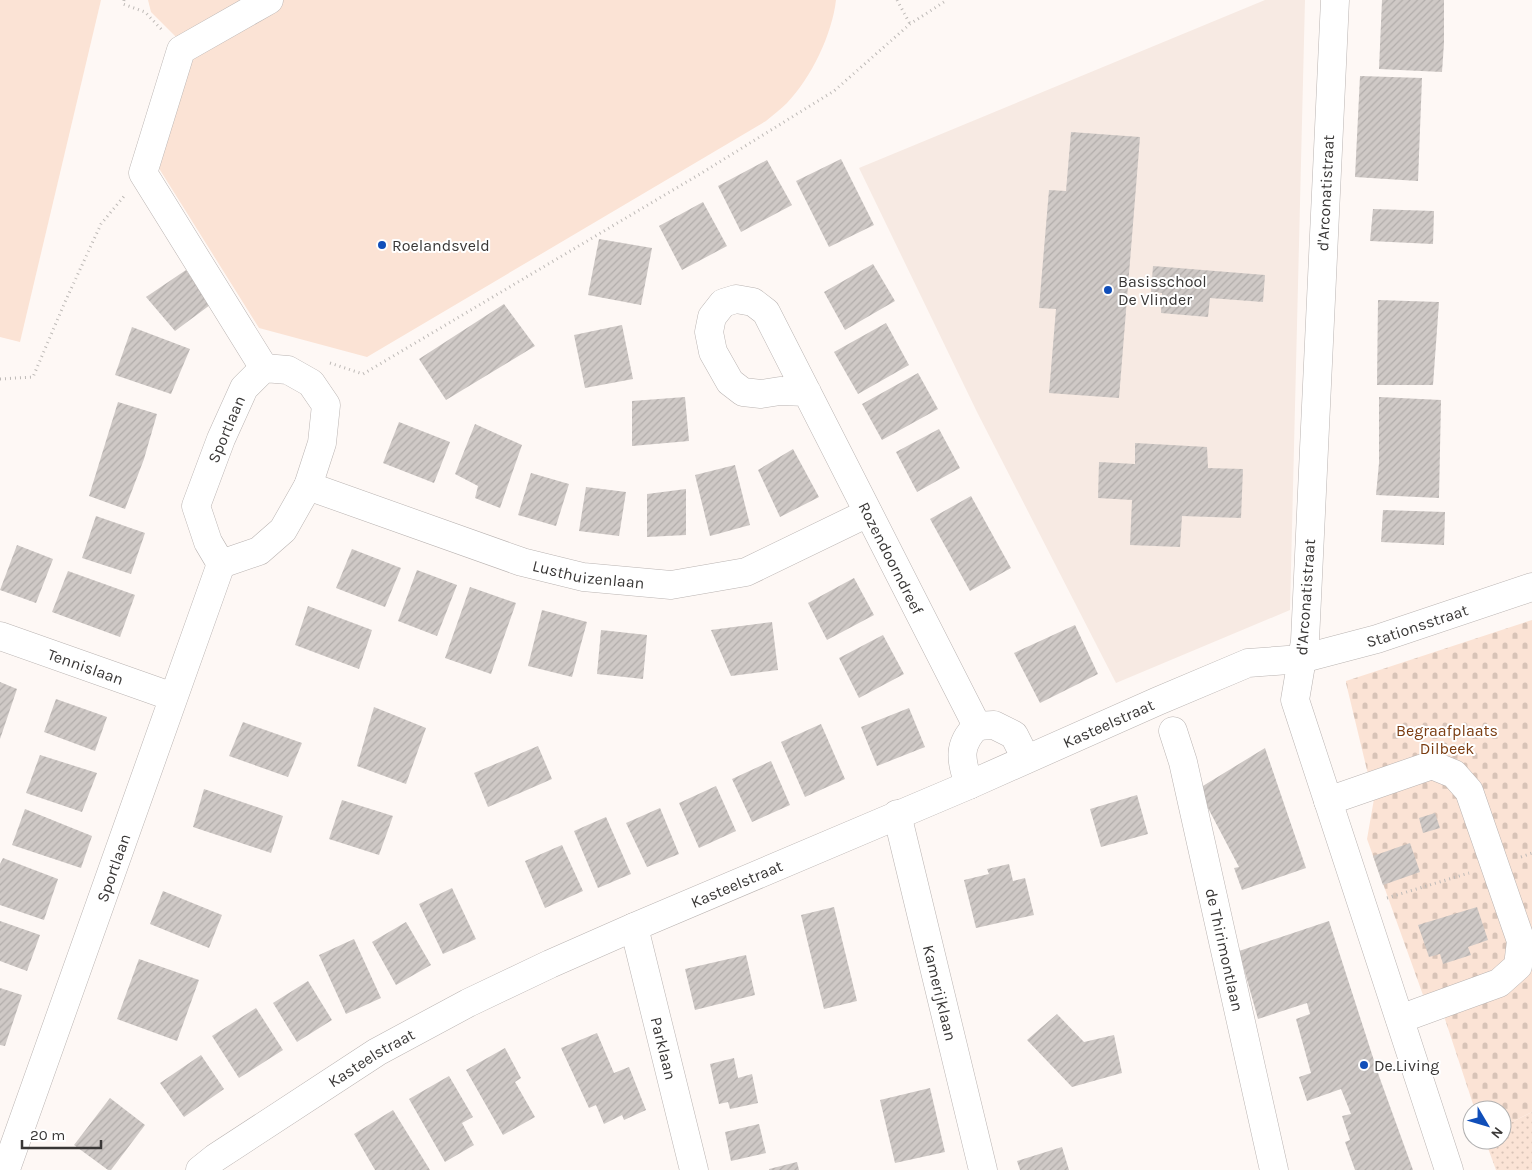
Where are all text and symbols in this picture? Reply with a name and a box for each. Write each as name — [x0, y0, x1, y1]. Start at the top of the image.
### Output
street label: d'Arconatistraat — [1313, 134, 1338, 252]
place label: Roelandsveld — [392, 236, 490, 255]
marker: Roelandsveld — [376, 239, 388, 251]
place label: Basisschool De Vlinder — [1118, 272, 1207, 309]
marker: Basisschool De Vlinder — [1102, 284, 1114, 296]
street label: Sportlaan — [204, 393, 249, 466]
street label: Rozendoorndreef — [854, 499, 928, 618]
street label: d'Arconatistraat — [1292, 538, 1319, 656]
street label: Lusthuizenlaan — [531, 556, 645, 593]
street label: Stationsstraat — [1364, 600, 1470, 651]
street label: Tennislaan — [45, 645, 126, 689]
street label: Kasteelstraat — [1060, 695, 1157, 752]
park label: Begraafplaats Dilbeek — [1396, 721, 1498, 758]
street label: Sportlaan — [93, 831, 134, 905]
street label: Kasteelstraat — [688, 856, 785, 912]
street label: de Thirimontlaan — [1201, 887, 1247, 1013]
street label: Kamerijklaan — [919, 943, 960, 1043]
street label: Parklaan — [647, 1015, 680, 1082]
street label: Kasteelstraat — [325, 1025, 418, 1091]
place label: De.Living — [1374, 1056, 1439, 1075]
marker: De.Living — [1358, 1059, 1370, 1071]
north arrow — [1462, 1100, 1512, 1150]
scale bar — [22, 1118, 101, 1150]
text: N — [1487, 1124, 1507, 1142]
text: 20 m — [30, 1126, 65, 1144]

